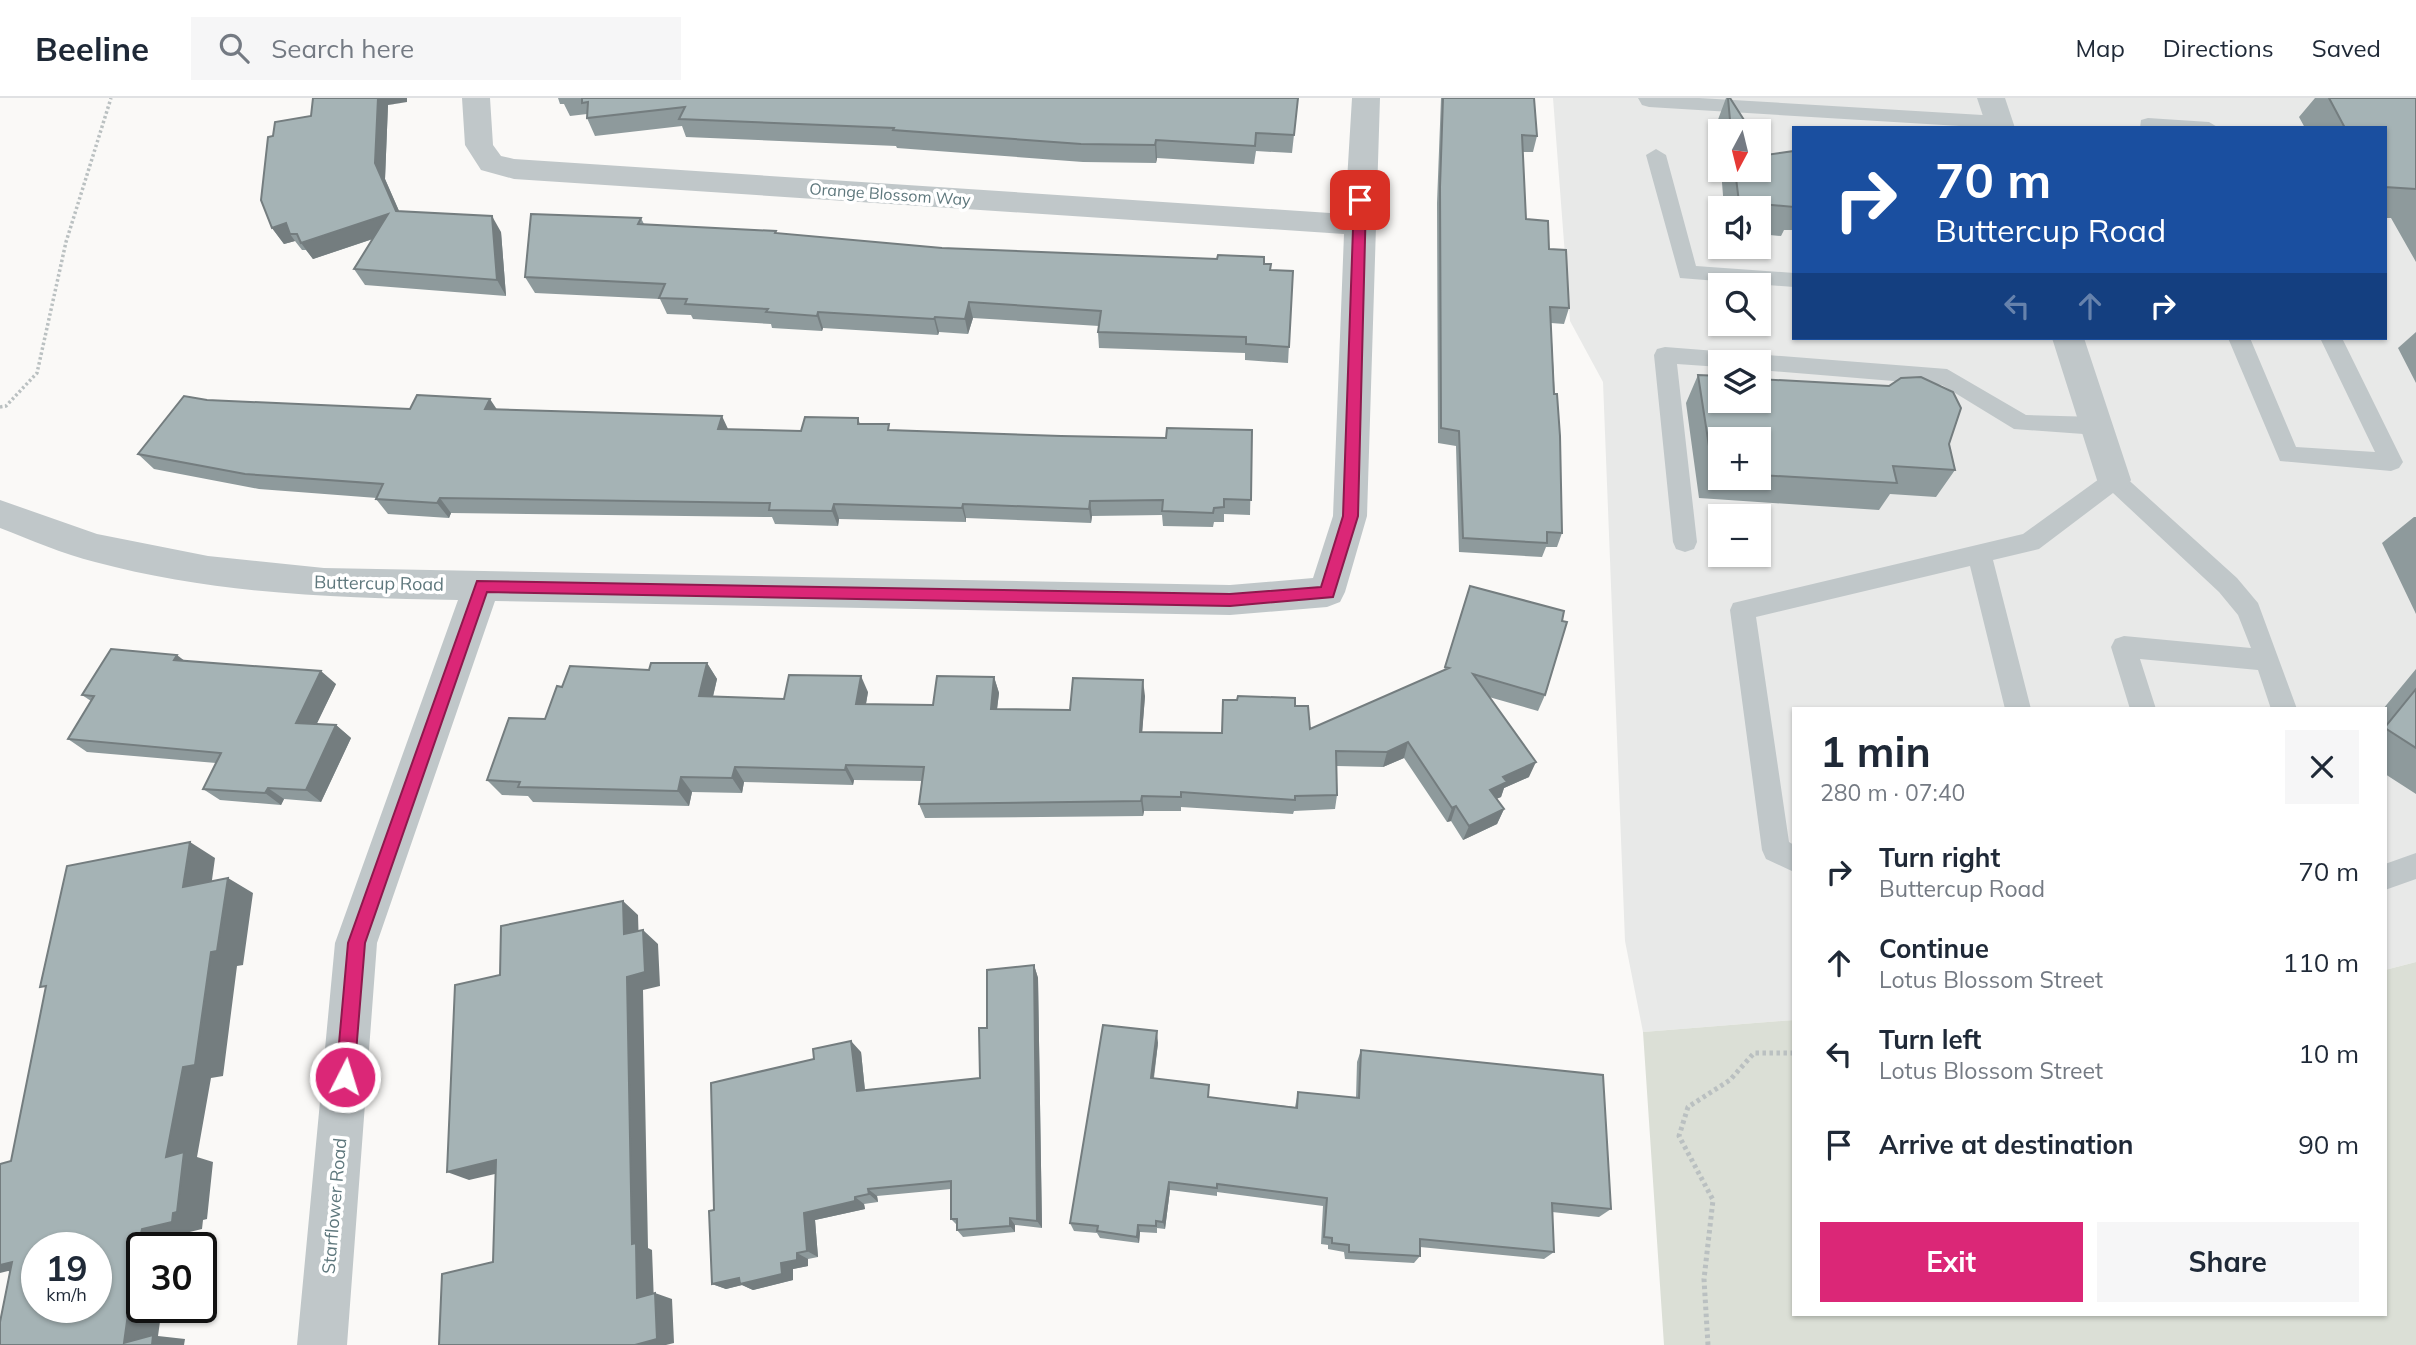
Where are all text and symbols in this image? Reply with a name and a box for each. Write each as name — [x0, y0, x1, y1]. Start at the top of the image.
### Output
search box — [191, 17, 681, 80]
text: Beeline — [35, 28, 149, 69]
icon: search — [215, 29, 253, 67]
text: Search here — [271, 32, 414, 65]
text: Map — [2075, 33, 2125, 63]
text: Directions — [2163, 33, 2274, 63]
text: Saved — [2312, 33, 2381, 63]
north arrow — [1708, 119, 1771, 182]
map controls — [1708, 119, 1771, 567]
text: 70 m — [1935, 149, 2051, 210]
icon: right — [1820, 154, 1911, 245]
pin — [1330, 170, 1390, 230]
street label: Orange Blossom Way — [809, 178, 972, 210]
icon: arrive — [1341, 181, 1379, 219]
button: sound — [1708, 196, 1771, 259]
text: Buttercup Road — [1935, 210, 2166, 250]
button: search — [1708, 273, 1771, 336]
icon: left — [1998, 287, 2036, 325]
icon: ahead — [2071, 287, 2109, 325]
icon: right — [2144, 287, 2182, 325]
button: layers — [1708, 350, 1771, 413]
button: + — [1708, 427, 1771, 490]
button: − — [1708, 504, 1771, 567]
street label: Buttercup Road — [314, 570, 444, 596]
text: 1 min — [1820, 725, 1931, 778]
button: close — [2285, 730, 2359, 804]
text: 280 m · 07:40 — [1820, 778, 1965, 807]
text: Turn right — [1879, 841, 2000, 874]
icon: right — [1820, 853, 1858, 891]
text: 70 m — [2298, 855, 2359, 888]
text: Buttercup Road — [1879, 874, 2045, 903]
text: Continue — [1879, 932, 1989, 965]
icon: ahead — [1820, 944, 1858, 982]
text: 110 m — [2283, 946, 2359, 979]
text: Lotus Blossom Street — [1879, 965, 2103, 994]
text: Turn left — [1879, 1023, 1981, 1056]
icon: left — [1820, 1035, 1858, 1073]
text: 10 m — [2298, 1037, 2359, 1070]
position arrow — [308, 1040, 382, 1114]
text: Lotus Blossom Street — [1879, 1056, 2103, 1085]
icon: arrive — [1820, 1126, 1858, 1164]
text: Arrive at destination — [1879, 1128, 2134, 1161]
text: 90 m — [2298, 1128, 2359, 1161]
street label: Starflower Road — [317, 1137, 351, 1275]
button: Exit — [1820, 1222, 2083, 1302]
button: Share — [2097, 1222, 2359, 1302]
speed limit sign: 30 — [126, 1232, 217, 1323]
text: 19 — [45, 1246, 88, 1290]
text: km/h — [46, 1283, 87, 1306]

